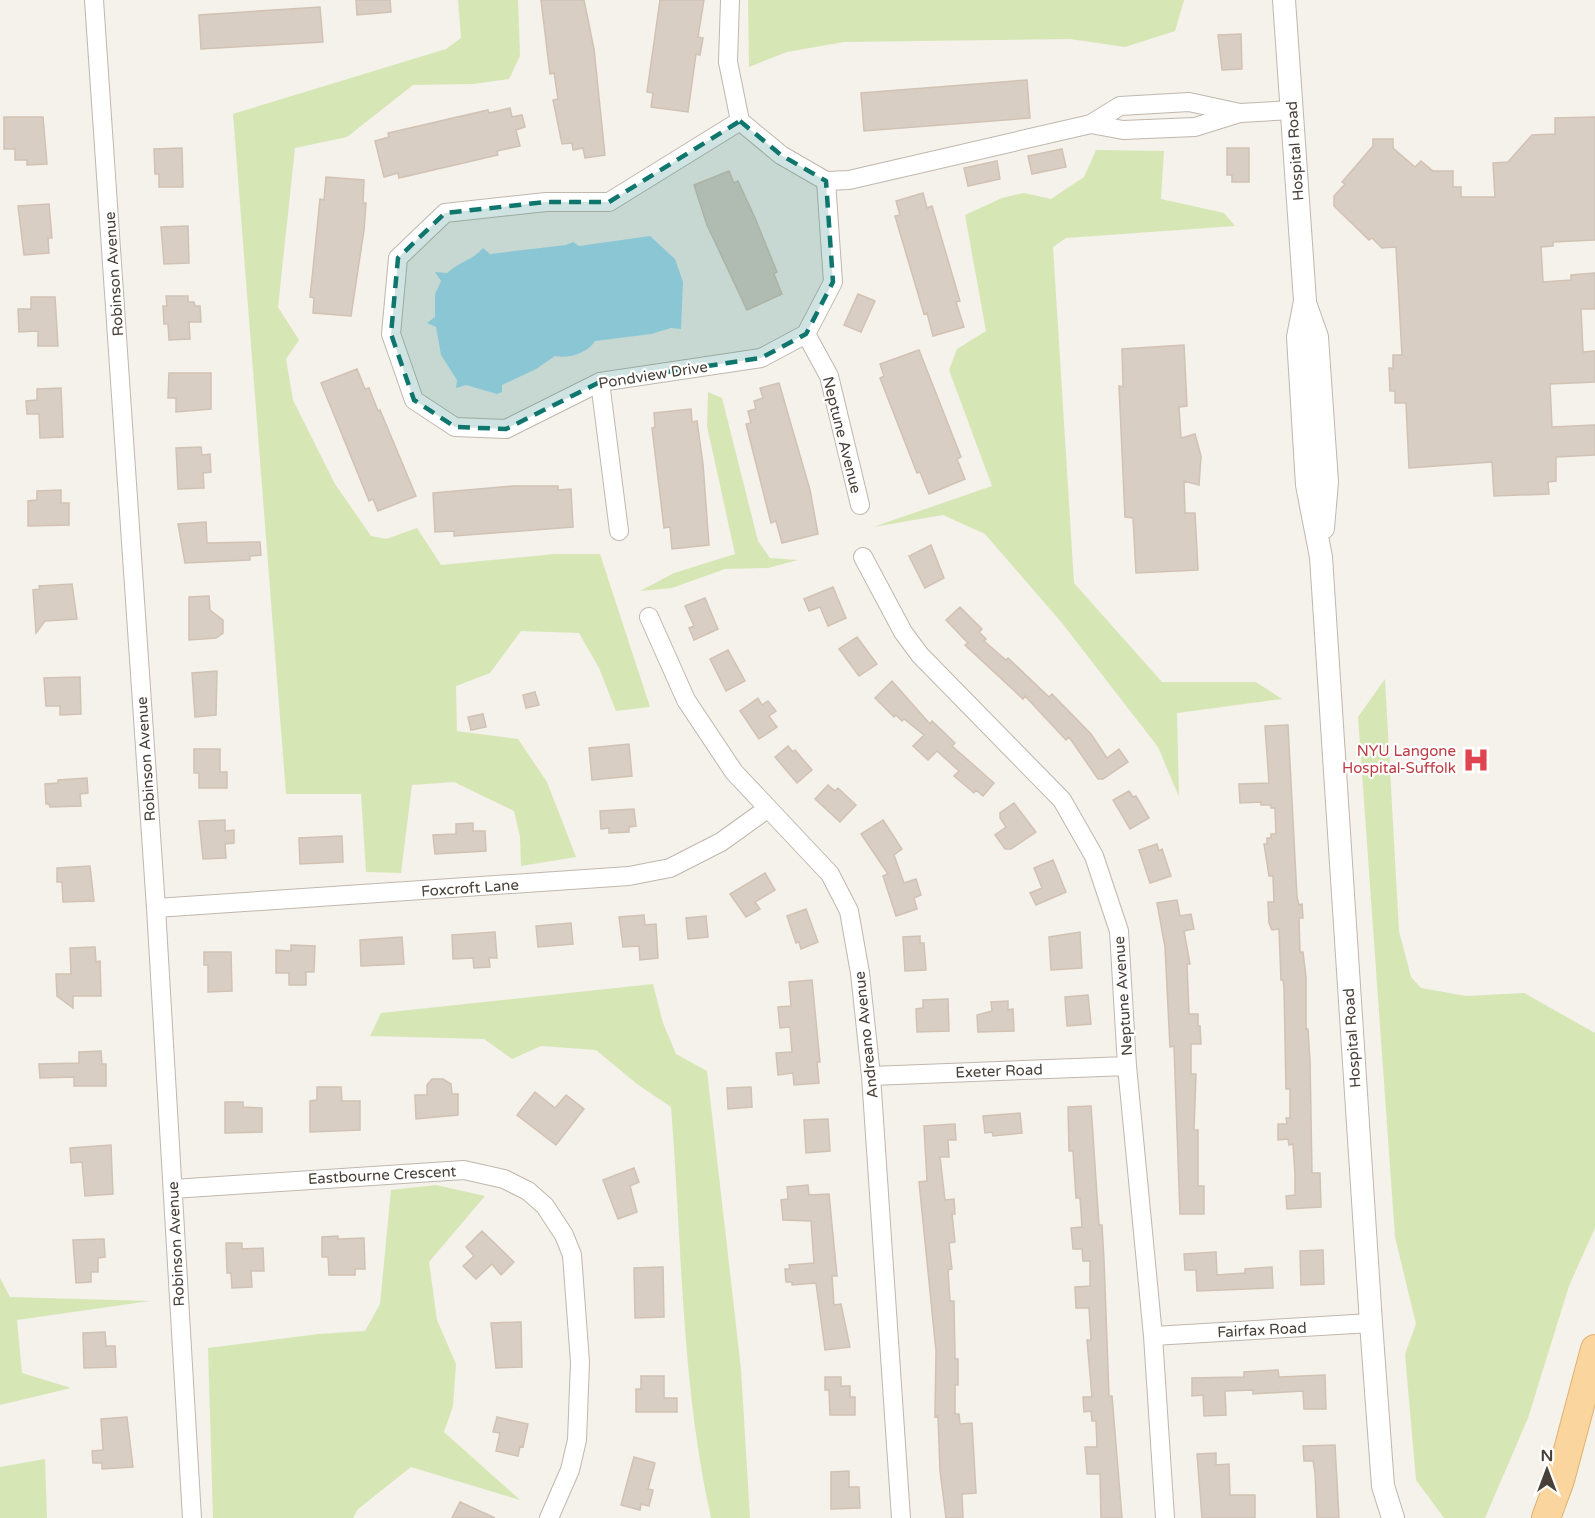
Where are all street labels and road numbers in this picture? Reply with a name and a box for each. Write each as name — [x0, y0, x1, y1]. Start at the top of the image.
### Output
street label: Hospital Road — [1283, 100, 1307, 202]
street label: Robinson Avenue — [101, 211, 127, 337]
street label: Pondview Drive — [597, 357, 709, 393]
street label: Neptune Avenue — [819, 375, 865, 495]
street label: Robinson Avenue — [133, 696, 159, 822]
street label: Foxcroft Lane — [421, 876, 519, 900]
street label: Neptune Avenue — [1110, 936, 1136, 1056]
street label: Andreano Avenue — [850, 970, 882, 1100]
street label: Hospital Road — [1340, 987, 1364, 1089]
street label: Exeter Road — [955, 1060, 1043, 1082]
street label: Eastbourne Crescent — [307, 1162, 457, 1188]
street label: Robinson Avenue — [164, 1181, 188, 1307]
street label: Fairfax Road — [1217, 1319, 1307, 1341]

